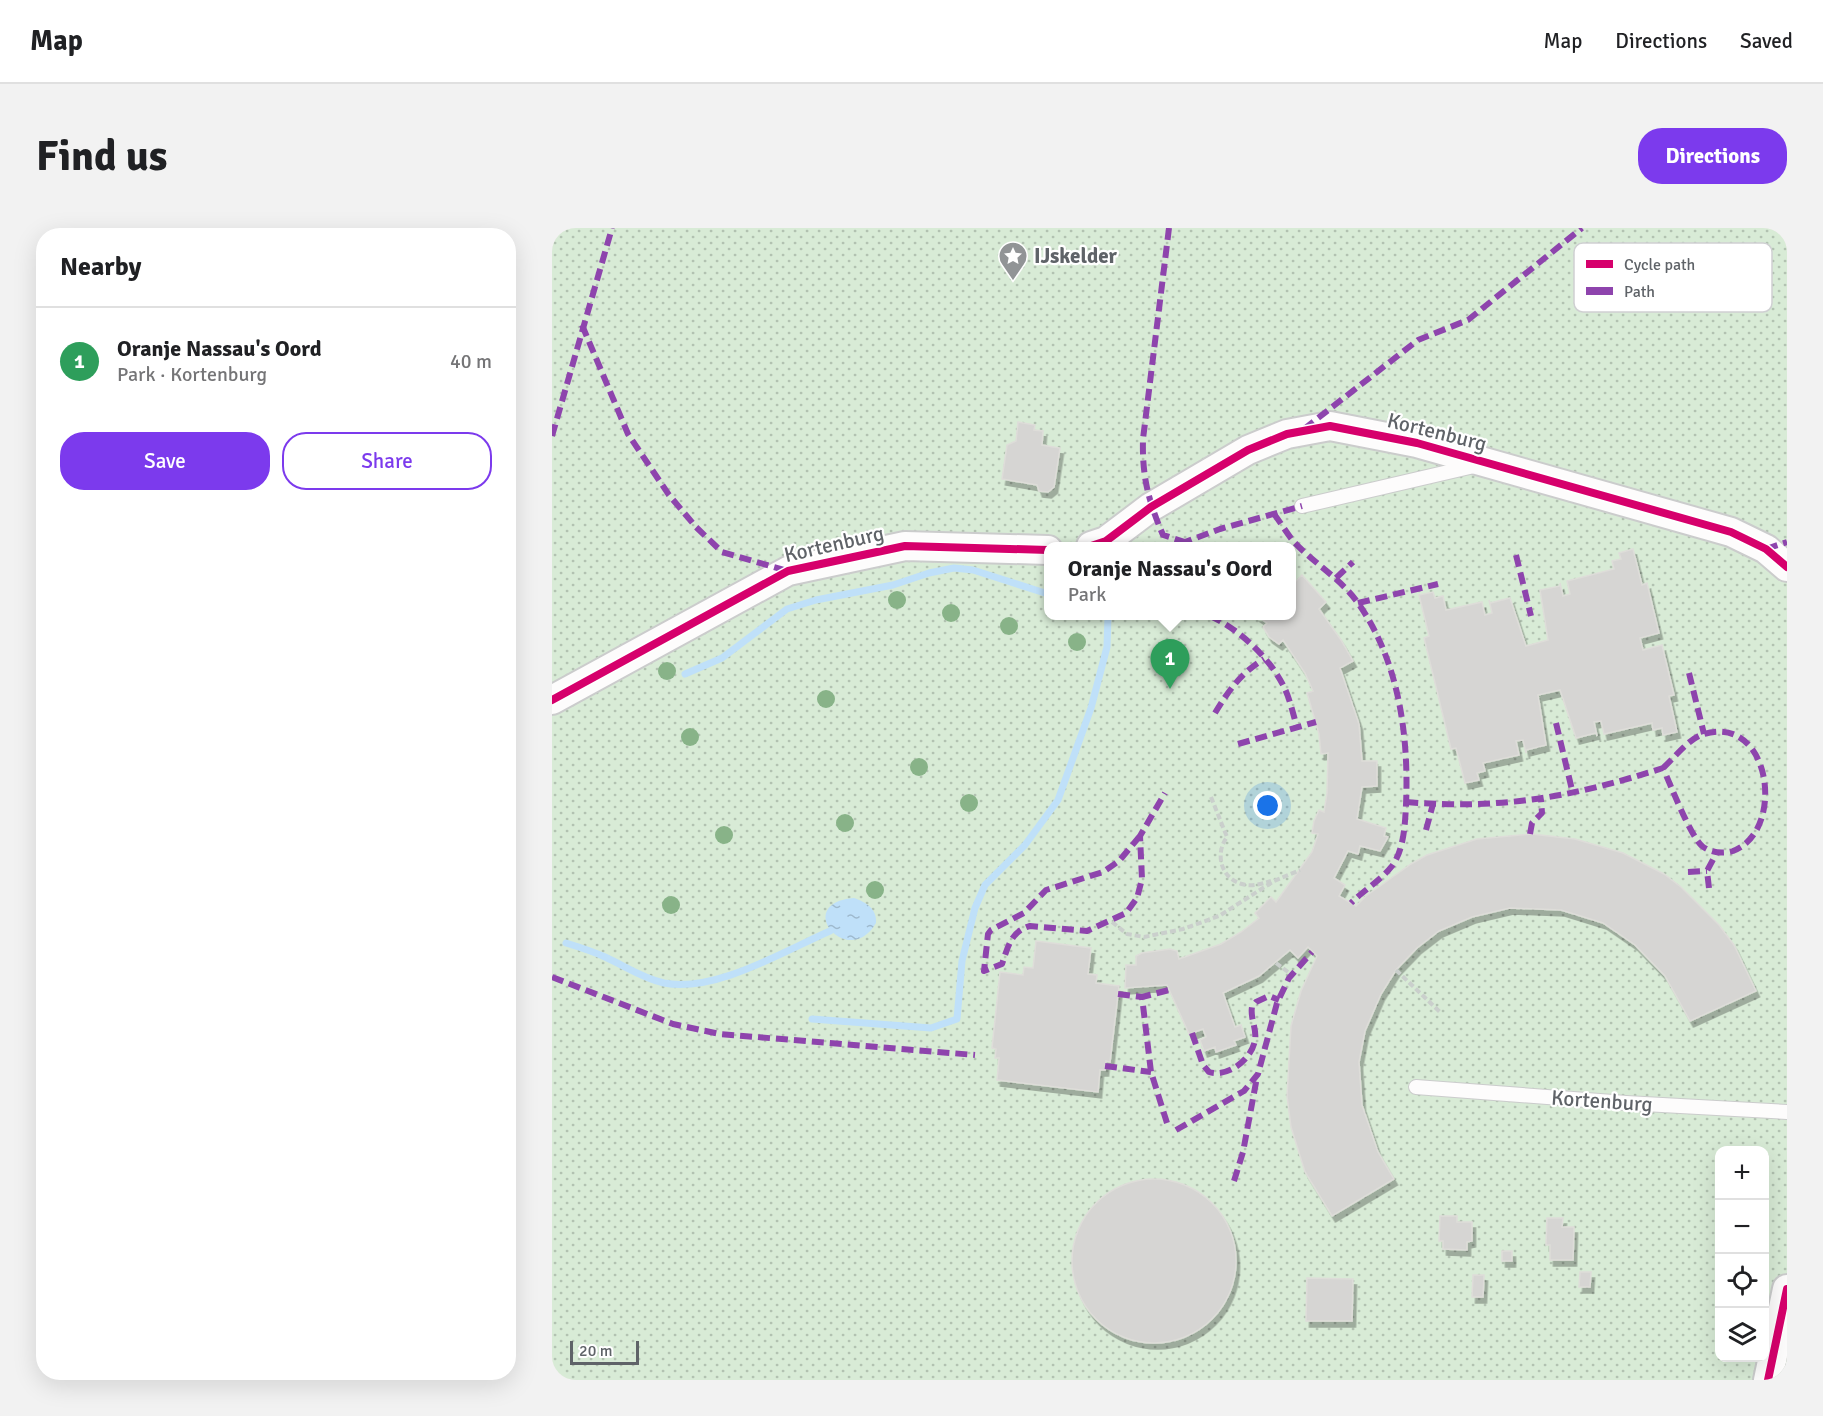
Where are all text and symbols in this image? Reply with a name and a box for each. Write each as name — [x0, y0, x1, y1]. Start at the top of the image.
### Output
text: Map — [30, 24, 83, 58]
text: Map — [1544, 28, 1582, 54]
text: Directions — [1615, 28, 1707, 54]
text: Saved — [1740, 28, 1793, 54]
button: Directions — [1638, 128, 1787, 184]
text: Find us — [36, 131, 167, 182]
place icon: IJskelder — [997, 240, 1029, 282]
place label: IJskelder — [1034, 243, 1118, 269]
legend — [1574, 243, 1772, 312]
text: Nearby — [60, 251, 141, 283]
text: Cycle path — [1624, 255, 1695, 275]
text: Path — [1624, 282, 1655, 302]
text: Oranje Nassau's Oord — [117, 335, 322, 362]
text: 1 — [74, 349, 85, 374]
text: 40 m — [450, 349, 492, 374]
text: Park · Kortenburg — [117, 362, 267, 387]
street label: Kortenburg — [1385, 407, 1489, 457]
button: Save — [60, 432, 270, 490]
button: Share — [282, 432, 492, 490]
street label: Kortenburg — [782, 520, 886, 568]
popup — [1044, 542, 1296, 620]
text: Oranje Nassau's Oord — [1068, 555, 1272, 582]
text: Park — [1068, 582, 1106, 607]
pin: 1 — [1150, 640, 1190, 689]
your location — [1253, 791, 1282, 820]
street label: Kortenburg — [1550, 1084, 1654, 1118]
map controls — [1715, 1146, 1769, 1362]
button: + — [1715, 1146, 1769, 1200]
button: − — [1715, 1200, 1769, 1254]
button: locate — [1715, 1254, 1769, 1308]
button: layers — [1715, 1308, 1769, 1362]
scale bar — [570, 1338, 639, 1366]
text: 20 m — [579, 1341, 613, 1361]

